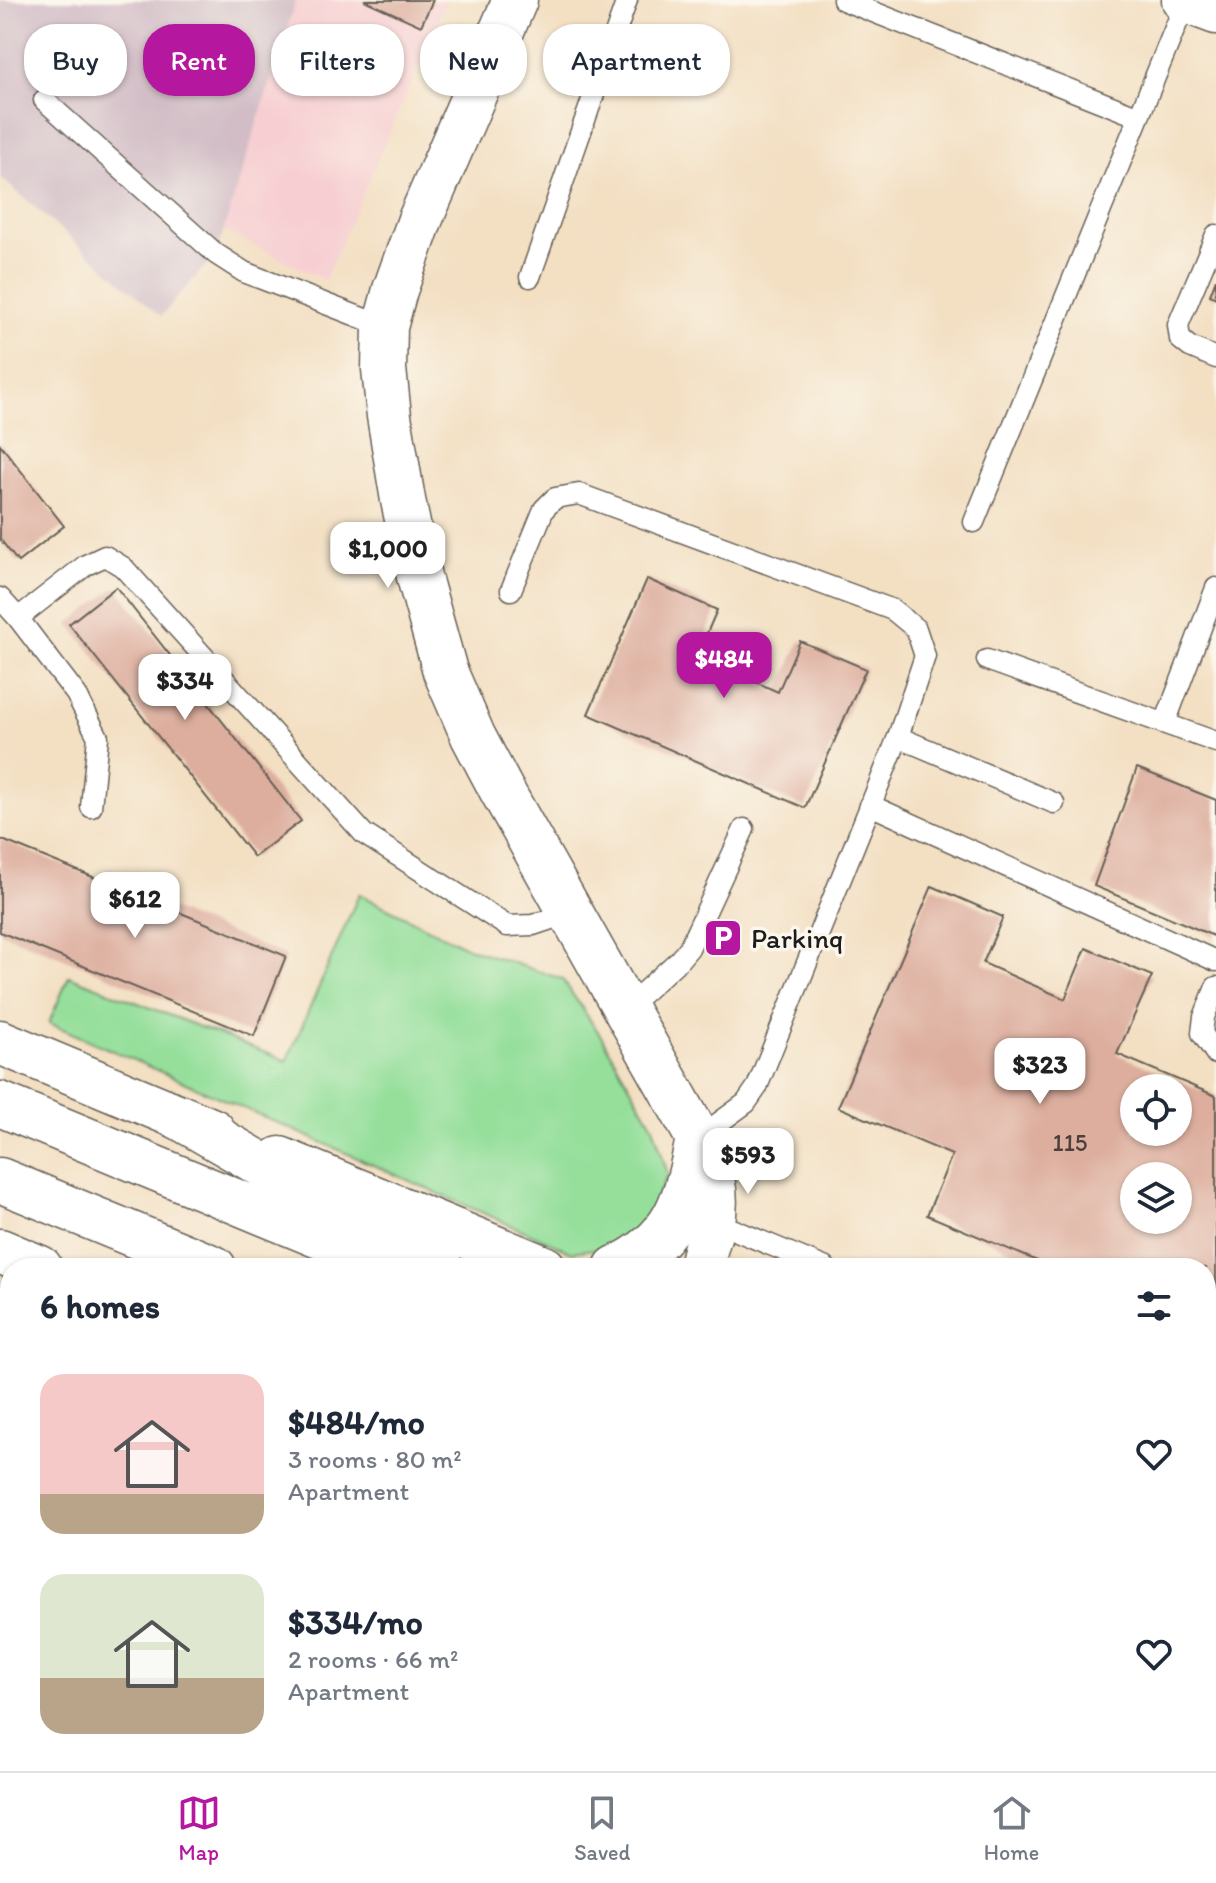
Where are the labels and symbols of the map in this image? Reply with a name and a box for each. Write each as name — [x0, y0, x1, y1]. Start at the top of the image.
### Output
pin: $1,000 — [323, 522, 453, 590]
pin: $484 — [677, 632, 771, 700]
pin: $334 — [138, 654, 232, 722]
pin: $612 — [88, 872, 182, 940]
parking icon: Parkinq — [702, 917, 744, 959]
place label: Parkinq — [751, 921, 843, 955]
pin: $323 — [993, 1038, 1087, 1106]
pin: $593 — [701, 1128, 795, 1196]
house number: 115 — [1053, 1128, 1087, 1157]

